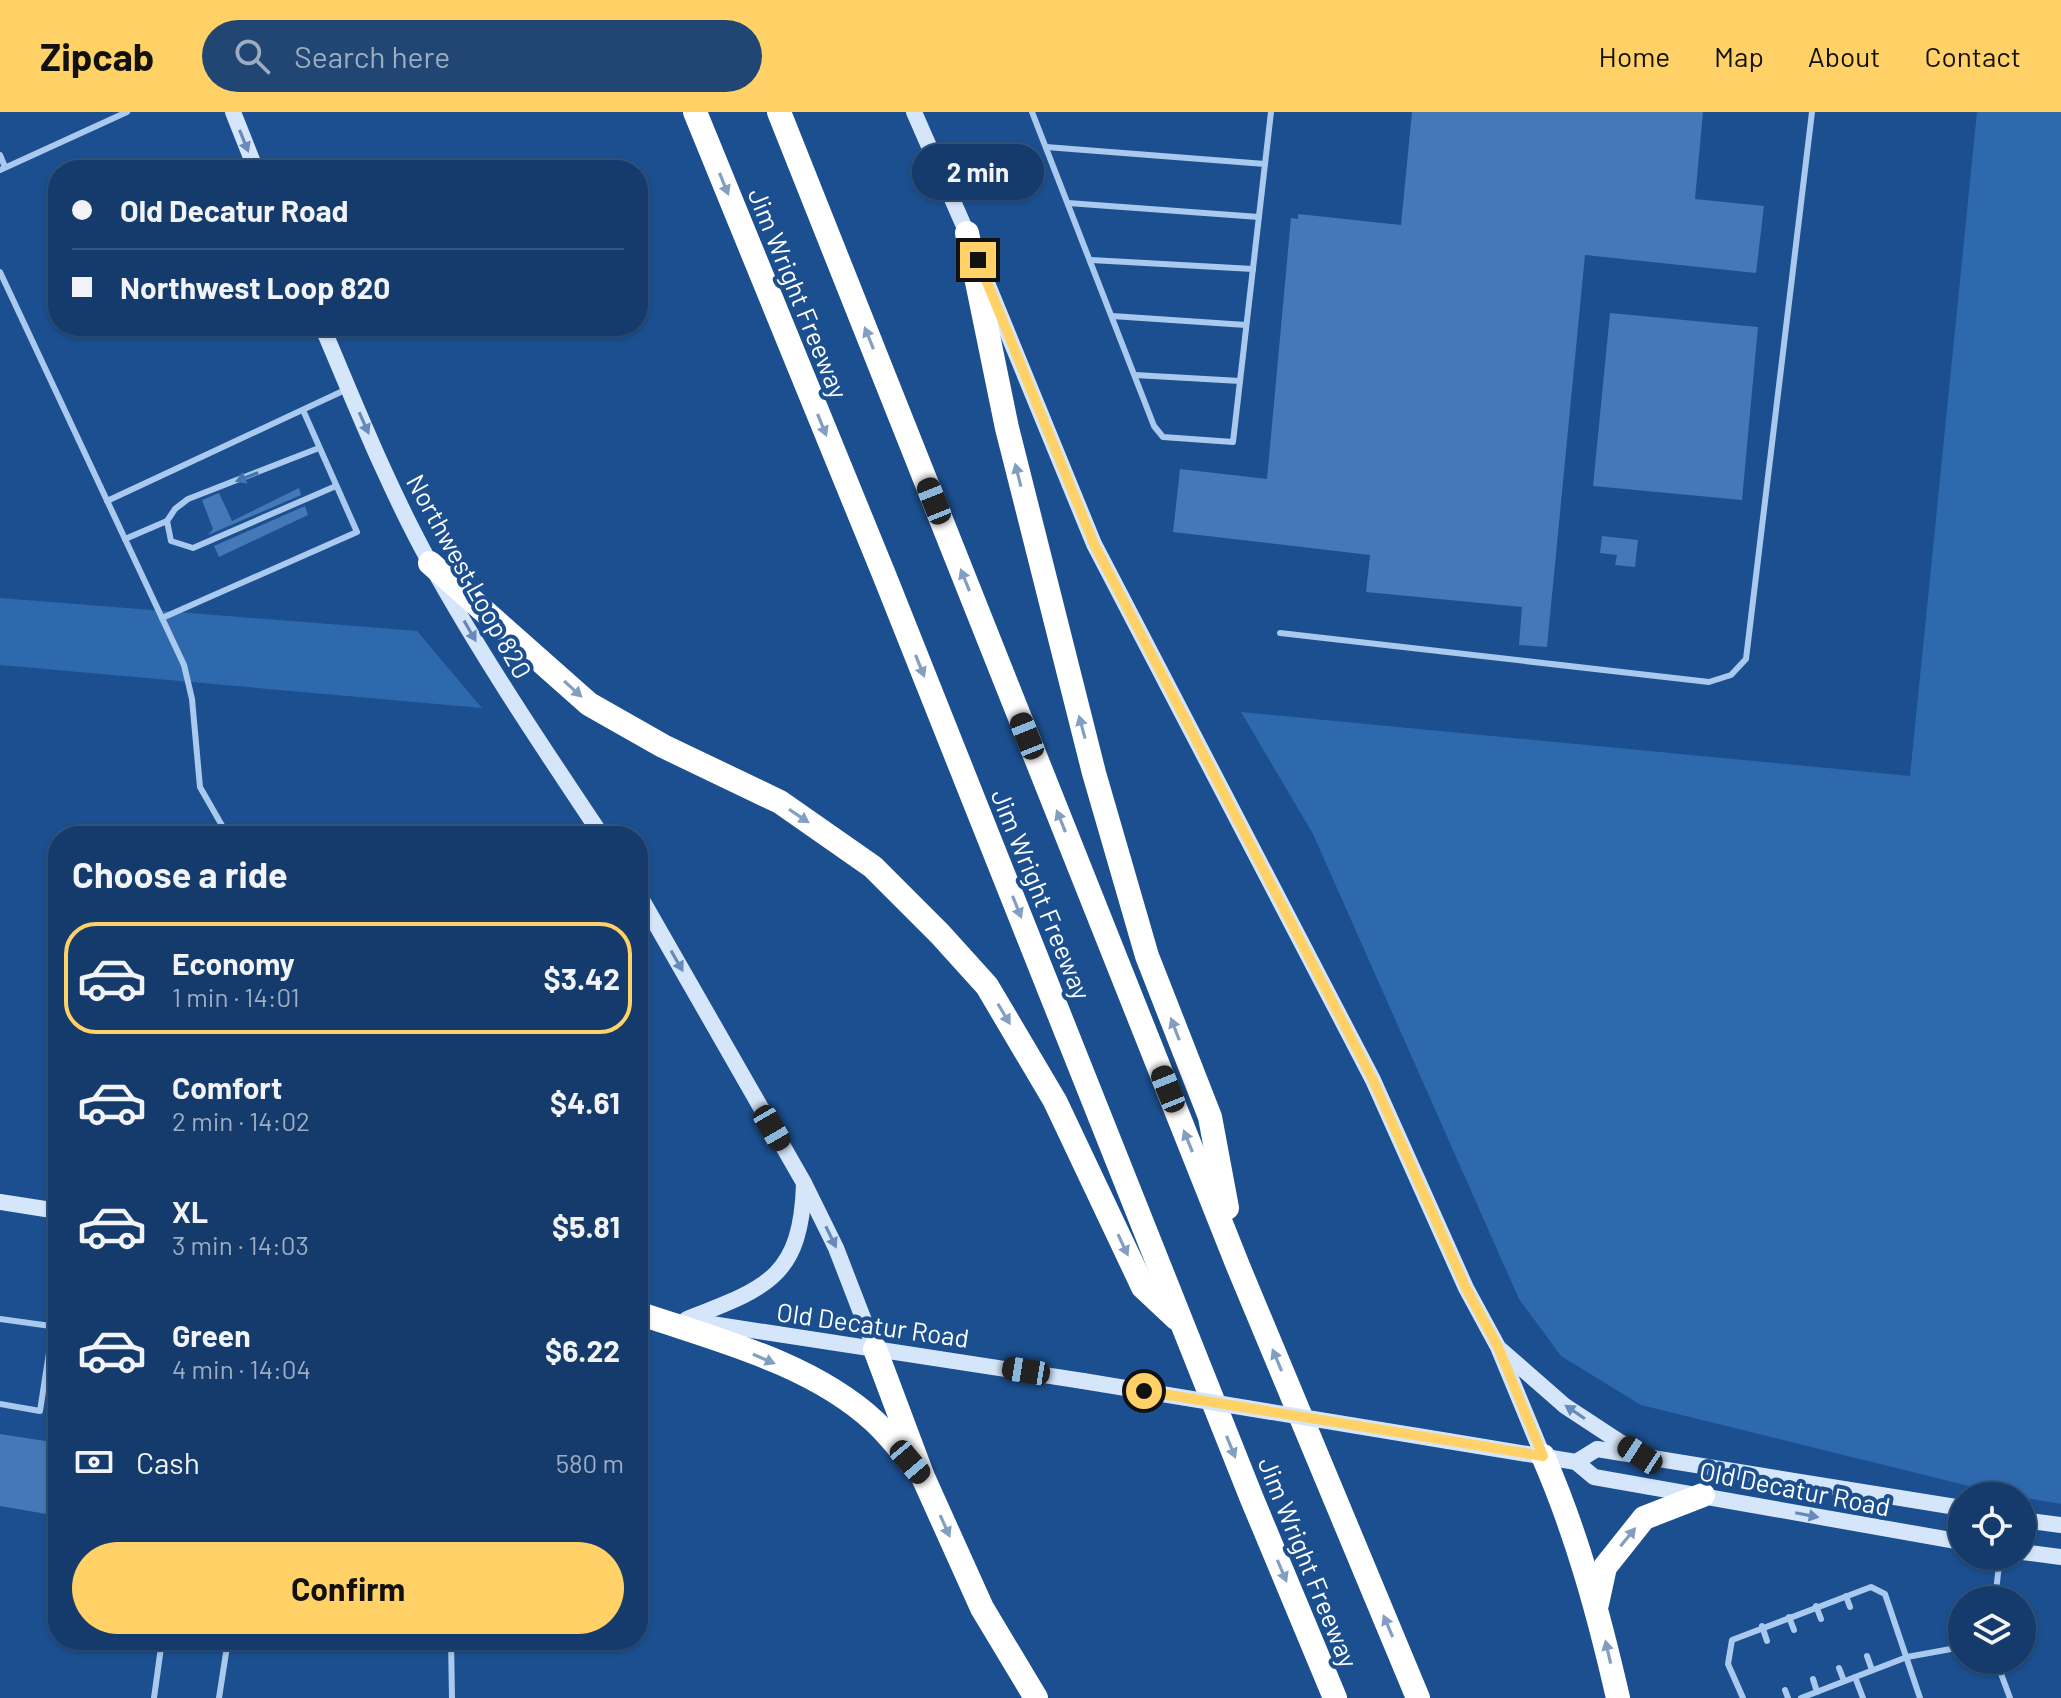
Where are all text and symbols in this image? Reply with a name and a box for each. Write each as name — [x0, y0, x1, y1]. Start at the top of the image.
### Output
search box — [202, 20, 762, 92]
text: Zipcab — [40, 33, 154, 79]
icon: search — [230, 34, 274, 78]
text: Search here — [294, 38, 450, 74]
text: Home — [1599, 39, 1670, 73]
text: Map — [1714, 39, 1764, 73]
text: About — [1808, 39, 1880, 73]
text: Contact — [1924, 39, 2021, 73]
one-way arrow — [238, 129, 251, 153]
callout: 2 min — [912, 144, 1044, 200]
text: 2 min — [947, 156, 1009, 187]
one-way arrow — [718, 172, 731, 196]
street label: Jim Wright Freeway — [743, 183, 855, 403]
text: Old Decatur Road — [120, 192, 348, 228]
route end — [960, 242, 996, 278]
text: Northwest Loop 820 — [120, 269, 390, 305]
one-way arrow — [862, 326, 875, 350]
one-way arrow — [357, 411, 370, 435]
one-way arrow — [816, 413, 829, 437]
one-way arrow — [1012, 462, 1024, 487]
street label: Northwest Loop 820 — [401, 468, 539, 684]
one-way arrow — [235, 470, 259, 483]
car — [914, 474, 954, 528]
one-way arrow — [959, 568, 972, 592]
one-way arrow — [463, 620, 477, 642]
one-way arrow — [914, 654, 927, 678]
one-way arrow — [563, 680, 582, 698]
car — [1007, 709, 1047, 763]
one-way arrow — [1075, 715, 1087, 740]
street label: Jim Wright Freeway — [986, 784, 1098, 1004]
one-way arrow — [788, 808, 809, 823]
one-way arrow — [1055, 809, 1068, 833]
text: Choose a ride — [72, 852, 288, 895]
one-way arrow — [1011, 895, 1024, 919]
icon: car — [76, 942, 148, 1014]
text: Economy — [172, 945, 295, 981]
one-way arrow — [670, 949, 684, 972]
text: $3.42 — [544, 960, 620, 996]
text: 1 min · 14:01 — [172, 981, 300, 1012]
one-way arrow — [996, 1003, 1010, 1026]
one-way arrow — [1168, 1017, 1181, 1041]
car — [1148, 1062, 1188, 1116]
icon: car — [76, 1066, 148, 1138]
text: Comfort — [172, 1069, 282, 1105]
text: $4.61 — [550, 1084, 620, 1120]
car — [750, 1101, 794, 1155]
text: 2 min · 14:02 — [172, 1105, 310, 1136]
one-way arrow — [1182, 1129, 1195, 1153]
icon: car — [76, 1190, 148, 1262]
text: XL — [172, 1193, 208, 1229]
text: $5.81 — [552, 1208, 620, 1244]
one-way arrow — [824, 1225, 837, 1248]
text: 3 min · 14:03 — [172, 1229, 309, 1260]
one-way arrow — [1116, 1233, 1130, 1257]
street label: Old Decatur Road — [775, 1295, 971, 1353]
icon: car — [76, 1314, 148, 1386]
text: Green — [172, 1317, 251, 1353]
text: $6.22 — [545, 1332, 620, 1368]
one-way arrow — [1271, 1348, 1284, 1372]
one-way arrow — [752, 1352, 776, 1365]
text: 4 min · 14:04 — [172, 1353, 311, 1384]
car — [1000, 1355, 1052, 1387]
route start — [1126, 1373, 1162, 1409]
one-way arrow — [1564, 1405, 1586, 1420]
car — [1613, 1432, 1667, 1478]
one-way arrow — [1225, 1435, 1238, 1459]
car — [885, 1436, 935, 1488]
icon: cash — [72, 1440, 116, 1484]
text: Cash — [136, 1444, 200, 1480]
text: 580 m — [556, 1447, 624, 1478]
street label: Jim Wright Freeway — [1253, 1452, 1365, 1672]
street label: Old Decatur Road — [1697, 1454, 1893, 1522]
map controls — [1948, 1482, 2036, 1674]
button: locate — [1948, 1482, 2036, 1570]
one-way arrow — [1794, 1509, 1819, 1522]
one-way arrow — [938, 1514, 952, 1537]
one-way arrow — [1619, 1528, 1636, 1548]
button: Confirm — [72, 1542, 624, 1634]
one-way arrow — [1276, 1559, 1289, 1583]
button: layers — [1948, 1586, 2036, 1674]
one-way arrow — [1381, 1614, 1394, 1638]
one-way arrow — [1601, 1640, 1613, 1665]

